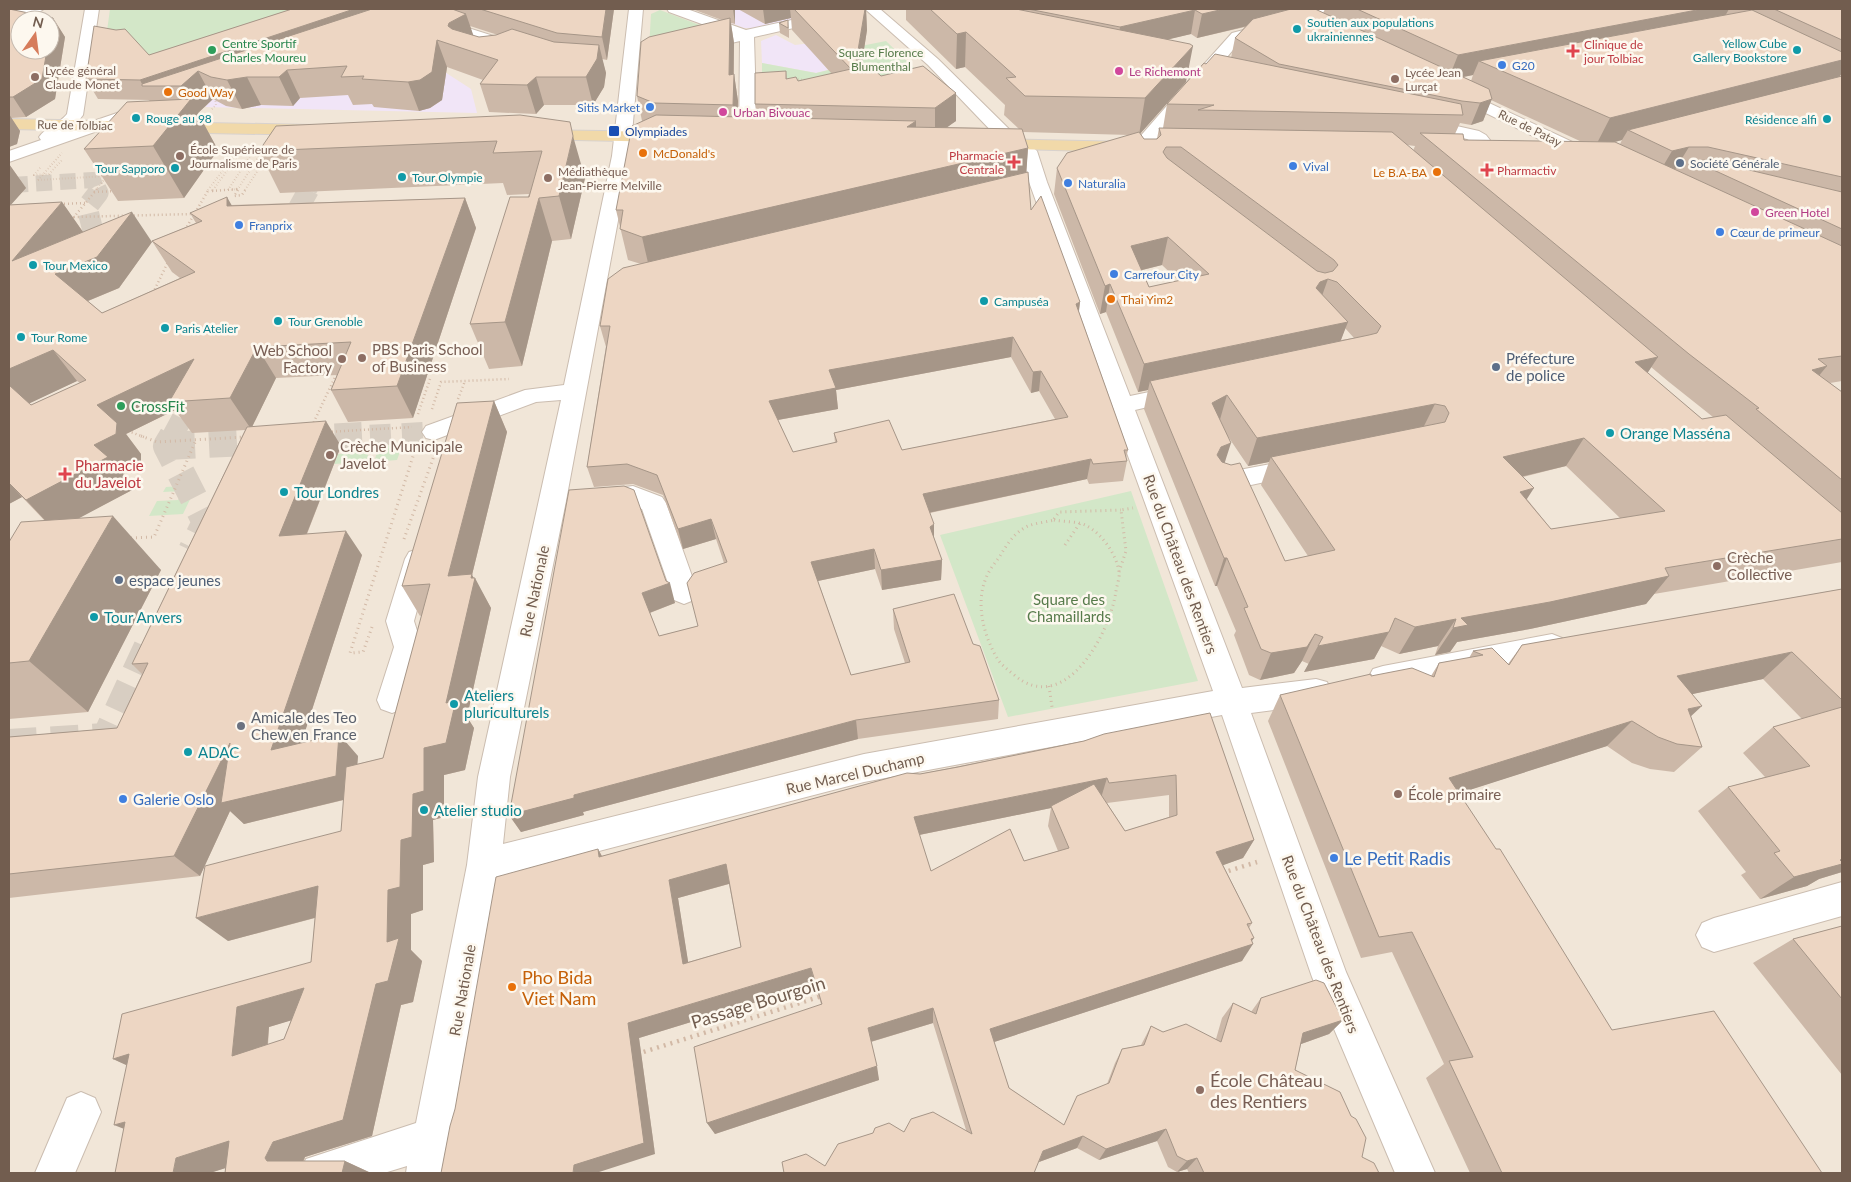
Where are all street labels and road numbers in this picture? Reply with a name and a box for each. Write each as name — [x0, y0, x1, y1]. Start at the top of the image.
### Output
street label: Rue de Patay — [1496, 106, 1565, 150]
street label: Rue de Tolbiac — [37, 117, 113, 133]
street label: Rue du Château des Rentiers — [1140, 472, 1222, 656]
street label: Rue Nationale — [516, 544, 552, 638]
street label: Rue Marcel Duchamp — [784, 748, 926, 798]
street label: Rue du Château des Rentiers — [1279, 852, 1363, 1036]
street label: Rue Nationale — [445, 943, 479, 1037]
street label: Passage Bourgoin — [688, 971, 828, 1033]

